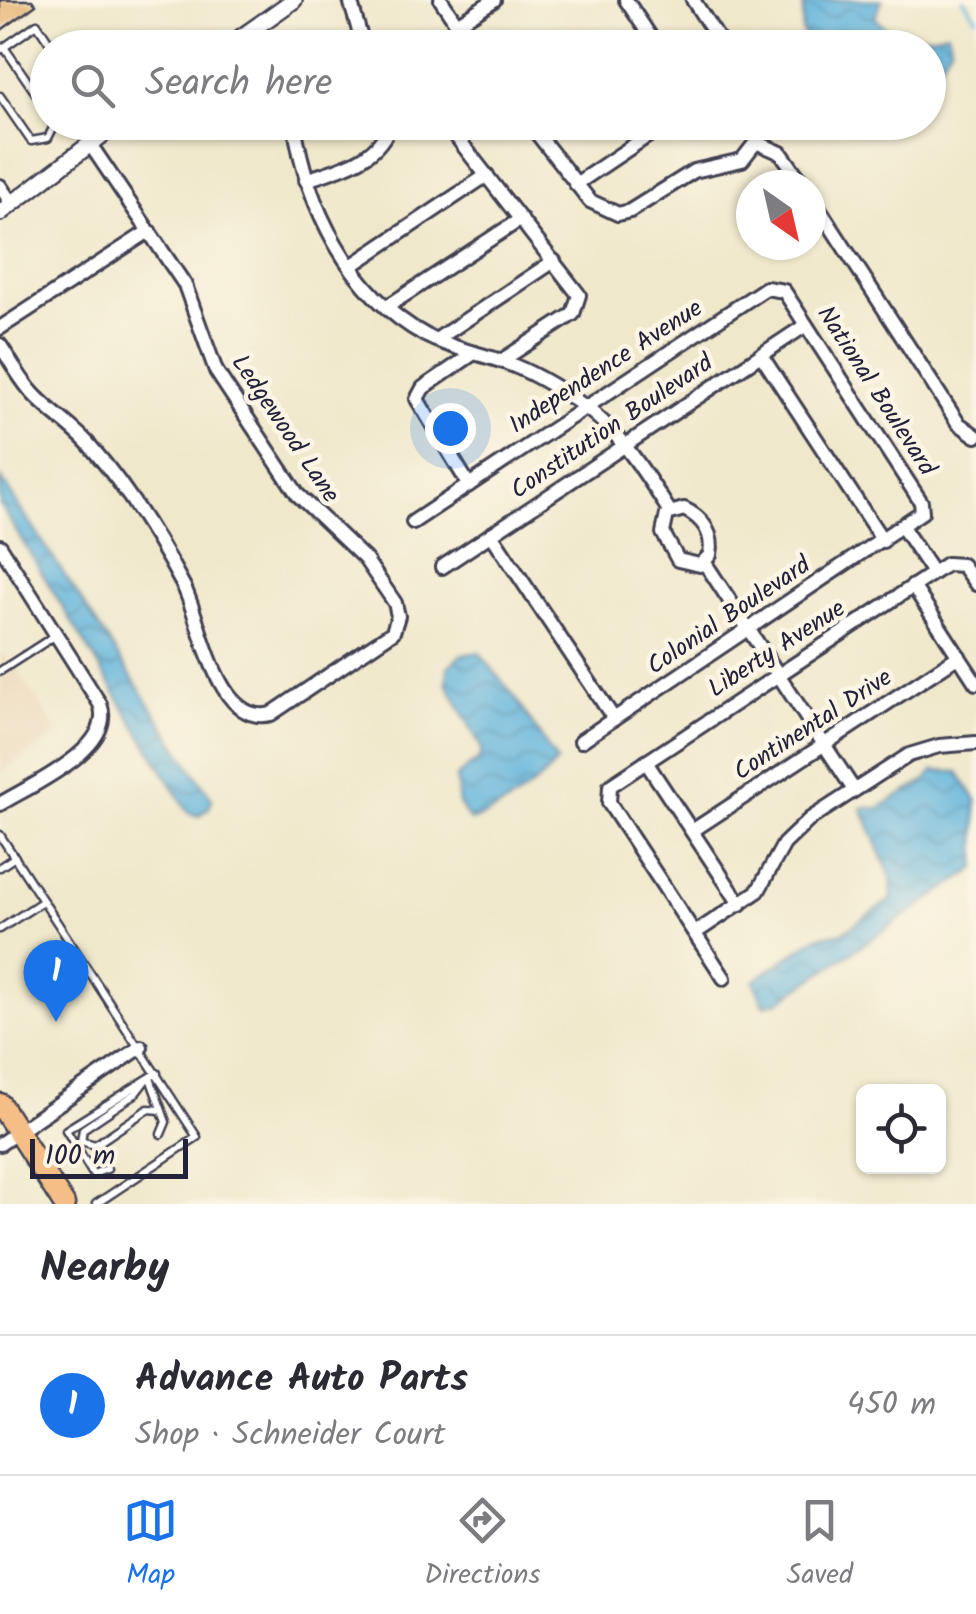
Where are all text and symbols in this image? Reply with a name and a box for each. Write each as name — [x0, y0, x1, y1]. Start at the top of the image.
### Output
search box — [30, 30, 946, 140]
text: Search here — [145, 55, 332, 115]
icon: search — [65, 58, 120, 113]
north arrow — [736, 170, 826, 260]
street label: Independence Avenue — [501, 289, 711, 445]
street label: National Boulevard — [806, 298, 947, 486]
street label: Constitution Boulevard — [502, 343, 723, 510]
street label: Ledgewood Lane — [220, 346, 350, 512]
your location — [425, 403, 476, 454]
street label: Colonial Boulevard — [639, 545, 820, 686]
street label: Liberty Avenue — [700, 589, 854, 709]
street label: Continental Drive — [725, 658, 901, 792]
pin: 1 — [23, 940, 88, 1022]
map controls — [856, 1084, 946, 1174]
button: locate — [856, 1084, 946, 1174]
scale bar — [30, 1134, 188, 1178]
text: 100 m — [45, 1134, 115, 1179]
text: Nearby — [40, 1236, 169, 1303]
text: Advance Auto Parts — [135, 1350, 468, 1410]
text: 1 — [68, 1380, 77, 1431]
text: 450 m — [847, 1380, 936, 1431]
text: Shop · Schneider Court — [135, 1410, 445, 1461]
tab: Map — [123, 1493, 178, 1598]
tab: Directions — [424, 1493, 540, 1598]
tab: Saved — [787, 1493, 853, 1598]

